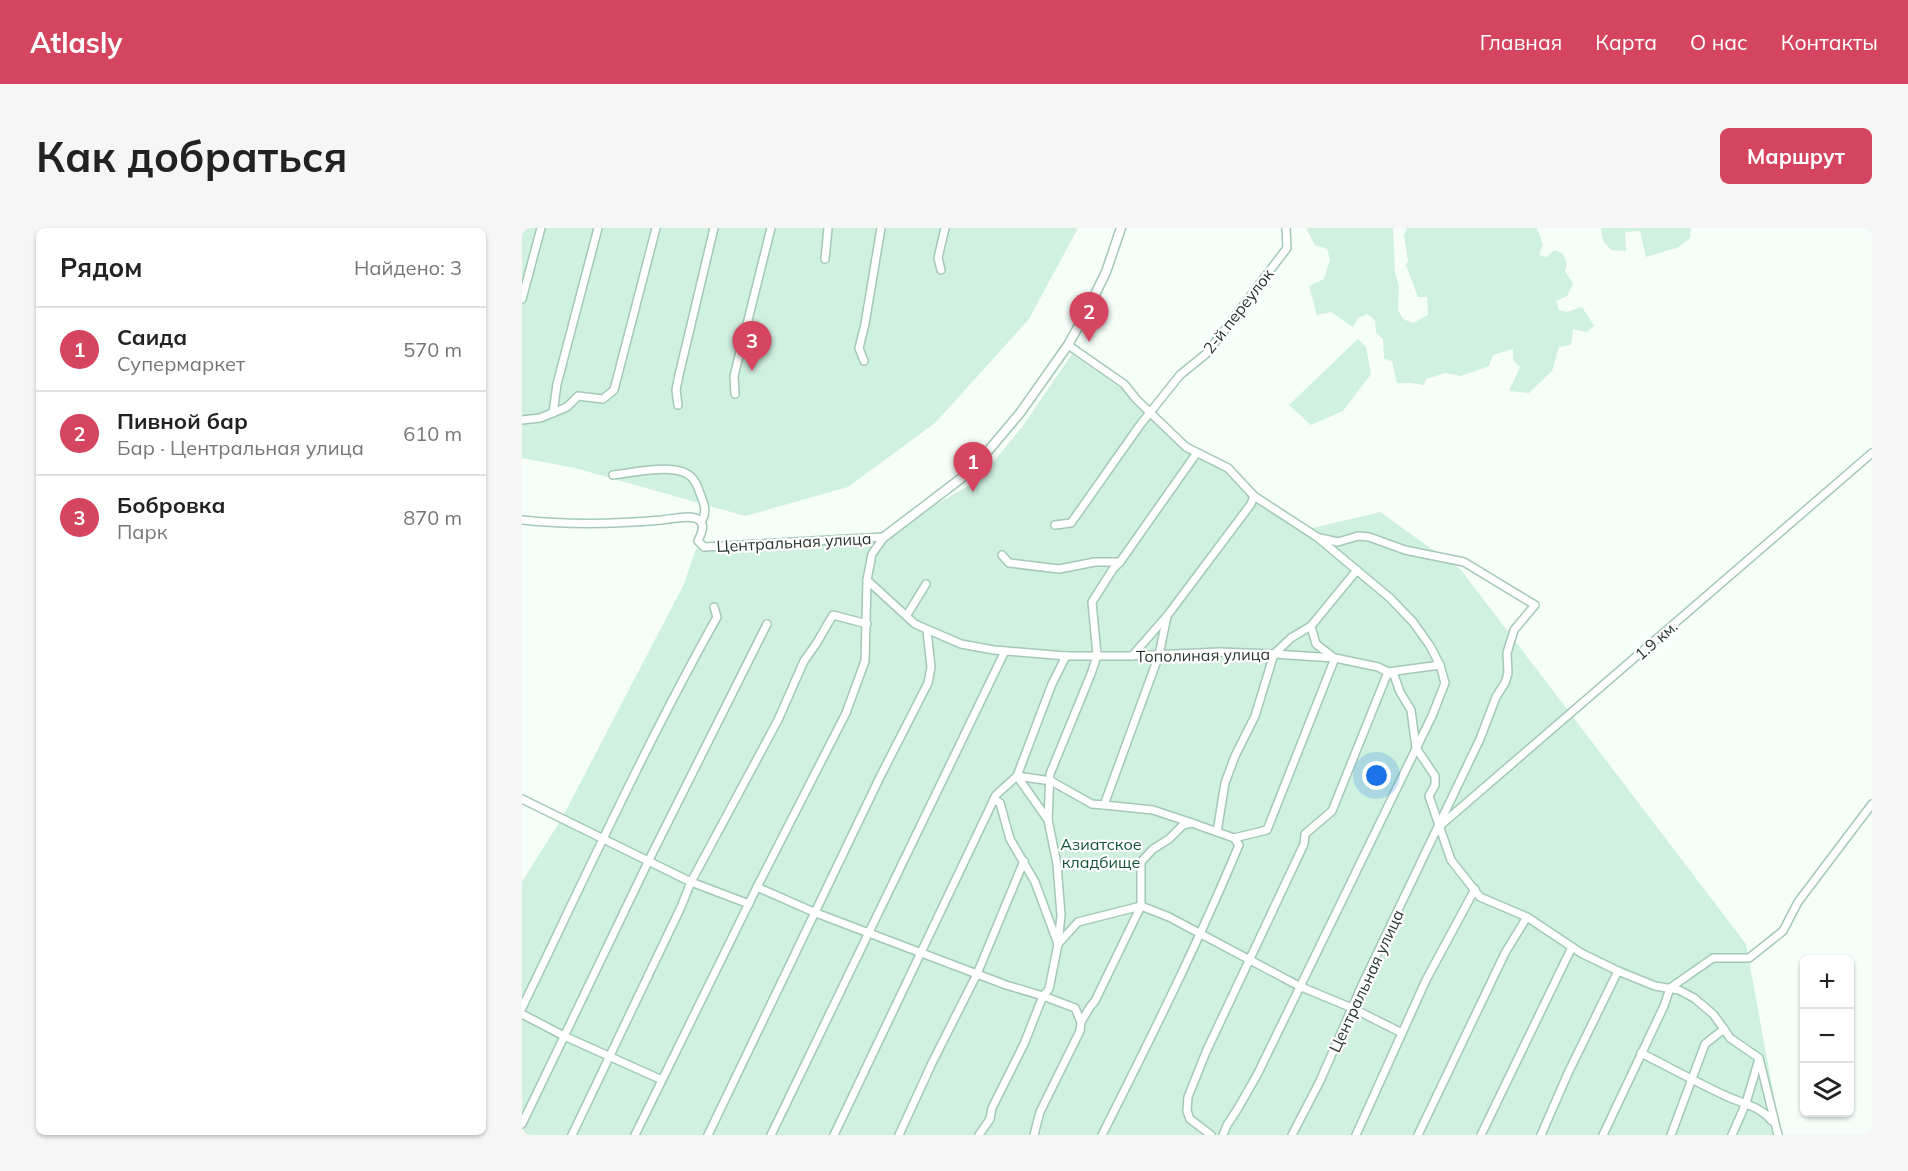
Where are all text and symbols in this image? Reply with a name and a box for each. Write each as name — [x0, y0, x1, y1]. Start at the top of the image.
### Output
text: Atlasly — [30, 25, 122, 60]
text: Главная — [1480, 29, 1562, 55]
text: Карта — [1595, 29, 1657, 55]
text: О нас — [1690, 29, 1748, 55]
text: Контакты — [1781, 29, 1878, 55]
button: Маршрут — [1720, 128, 1872, 184]
text: Как добраться — [36, 130, 348, 183]
text: Рядом — [60, 251, 143, 284]
text: Найдено: 3 — [354, 255, 462, 280]
street label: 2-й переулок — [1199, 264, 1278, 358]
pin: 2 — [1070, 292, 1108, 342]
pin: 3 — [732, 322, 772, 371]
text: Саида — [117, 323, 187, 351]
text: 1 — [74, 337, 86, 362]
text: 570 m — [403, 337, 462, 362]
text: Супермаркет — [117, 351, 245, 376]
text: Пивной бар — [117, 407, 248, 435]
text: 2 — [74, 421, 86, 446]
text: 610 m — [403, 421, 462, 446]
text: Бар · Центральная улица — [117, 435, 364, 460]
pin: 1 — [954, 442, 992, 492]
text: Бобровка — [117, 491, 225, 519]
text: 3 — [74, 505, 86, 530]
text: 870 m — [403, 505, 462, 530]
text: Парк — [117, 519, 167, 544]
street label: Центральная улица — [716, 528, 872, 556]
street label: 1.9 км. — [1631, 616, 1681, 664]
street label: Тополиная улица — [1136, 644, 1270, 666]
your location — [1362, 761, 1391, 790]
park label: Азиатское кладбище — [1060, 834, 1142, 872]
street label: Центральная улица — [1324, 906, 1408, 1056]
map controls — [1800, 955, 1854, 1117]
button: + — [1800, 955, 1854, 1009]
button: − — [1800, 1009, 1854, 1063]
button: layers — [1800, 1063, 1854, 1117]

